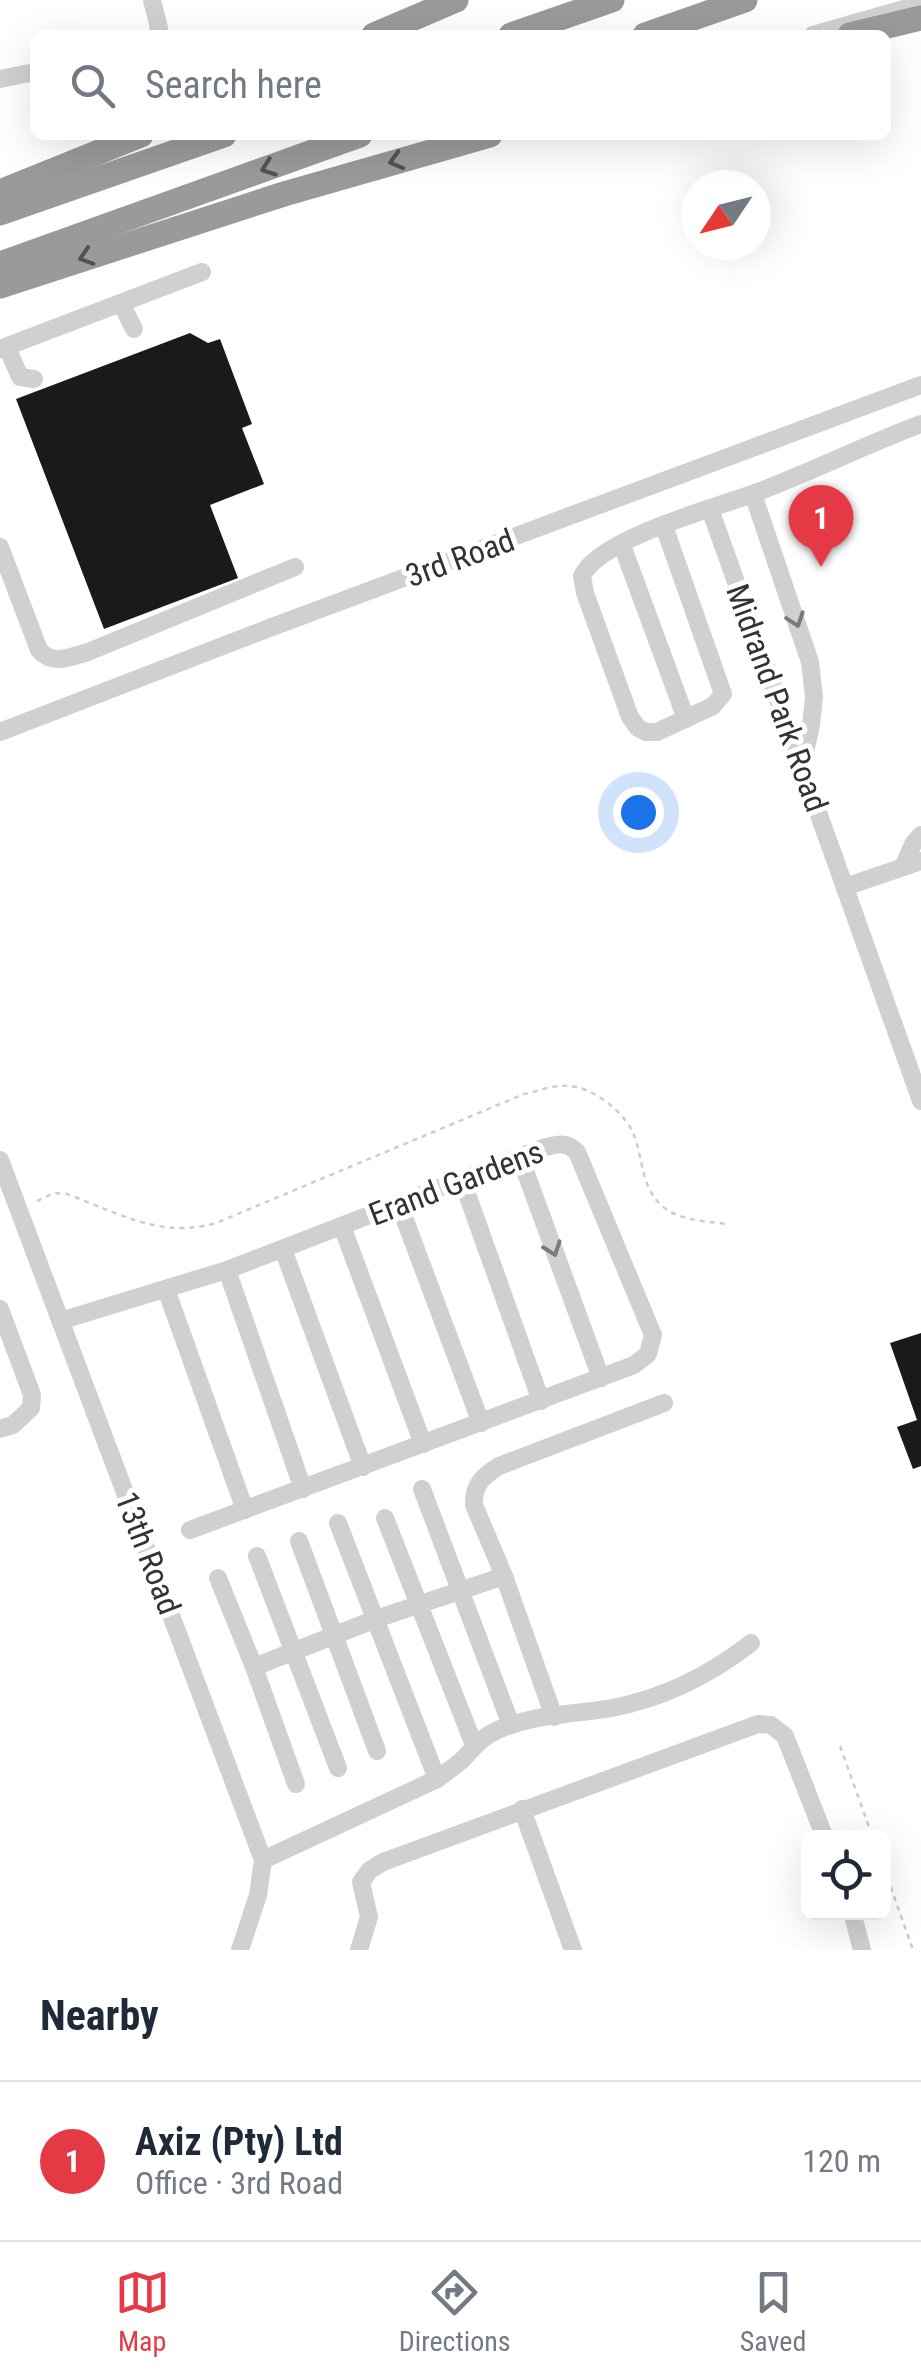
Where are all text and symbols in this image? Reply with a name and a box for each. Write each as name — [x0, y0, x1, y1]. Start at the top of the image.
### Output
search box — [30, 30, 891, 140]
icon: search — [65, 58, 120, 113]
text: Search here — [145, 63, 322, 107]
one-way arrow — [389, 149, 406, 170]
one-way arrow — [261, 156, 278, 176]
north arrow — [681, 170, 771, 260]
one-way arrow — [78, 245, 95, 266]
pin: 1 — [788, 484, 854, 567]
street label: 3rd Road — [401, 521, 519, 595]
street label: Midrand Park Road — [718, 579, 836, 817]
one-way arrow — [784, 610, 804, 627]
your location — [613, 787, 664, 838]
street label: Erand Gardens — [363, 1132, 549, 1234]
one-way arrow — [541, 1239, 562, 1256]
street label: 13th Road — [107, 1486, 189, 1620]
map controls — [801, 1830, 891, 1920]
button: locate — [801, 1830, 891, 1920]
text: Nearby — [40, 1991, 159, 2040]
text: Axiz (Pty) Ltd — [135, 2120, 343, 2164]
text: 1 — [64, 2142, 81, 2180]
text: 120 m — [802, 2142, 881, 2180]
text: Office · 3rd Road — [135, 2164, 343, 2202]
tab: Map — [115, 2265, 170, 2358]
tab: Directions — [399, 2265, 511, 2358]
tab: Saved — [740, 2265, 806, 2358]

